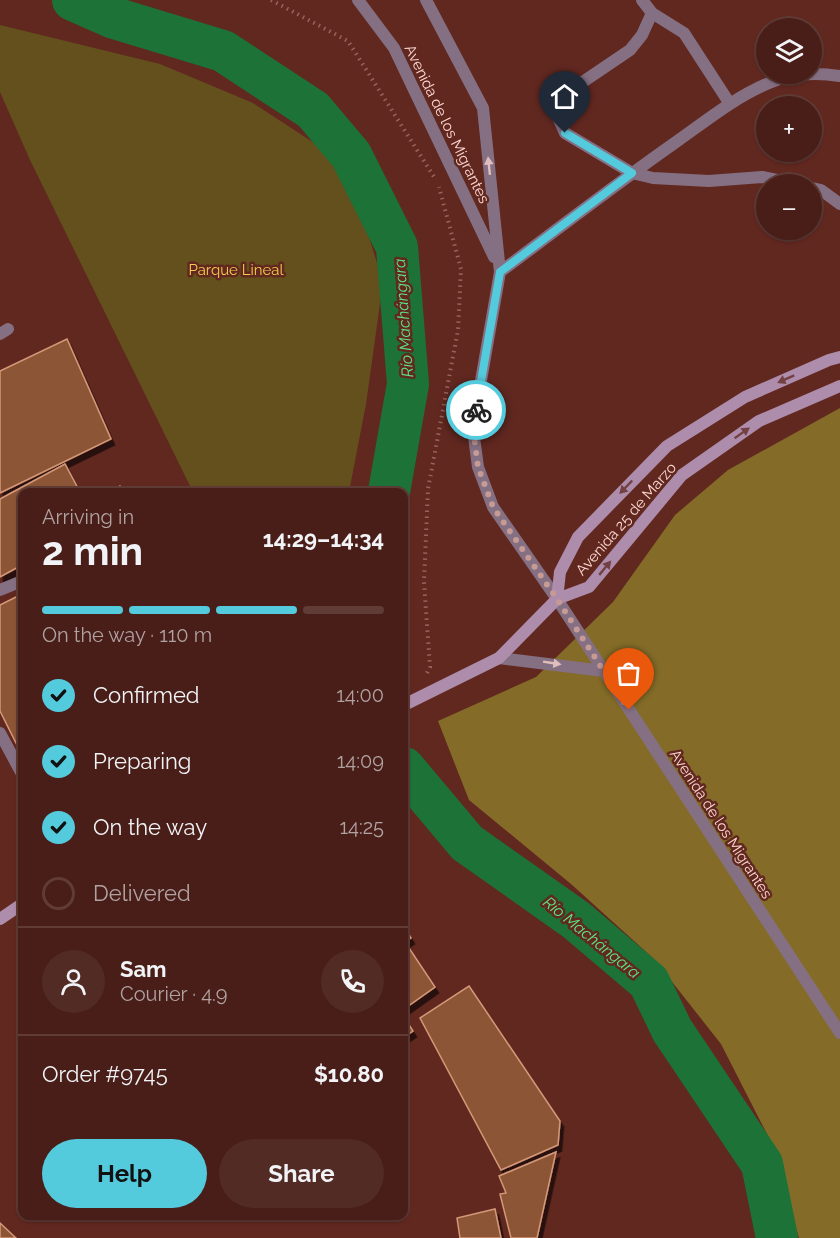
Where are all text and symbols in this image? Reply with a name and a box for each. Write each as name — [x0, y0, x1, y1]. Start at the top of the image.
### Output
map controls — [756, 18, 822, 240]
button: layers — [756, 18, 822, 84]
street label: Avenida de los Migrantes — [401, 42, 493, 206]
pin — [539, 71, 590, 133]
icon: home — [548, 80, 581, 113]
button: + — [756, 96, 822, 162]
one-way arrow — [484, 157, 494, 176]
button: − — [756, 174, 822, 240]
water label: Río Machángara — [390, 257, 417, 378]
park label: Parque Lineal — [188, 261, 284, 279]
one-way arrow — [777, 374, 795, 384]
courier — [446, 380, 506, 440]
icon: bike — [460, 394, 493, 427]
one-way arrow — [734, 427, 750, 439]
street label: Avenida 25 de Marzo — [572, 459, 680, 579]
one-way arrow — [620, 480, 634, 494]
text: Arriving in — [42, 505, 134, 529]
text: 14:29–14:34 — [263, 526, 384, 552]
text: 2 min — [42, 528, 143, 574]
one-way arrow — [598, 561, 610, 576]
text: On the way · 110 m — [42, 623, 212, 647]
pin — [603, 648, 654, 710]
icon: bag — [612, 657, 645, 690]
one-way arrow — [542, 659, 561, 668]
icon: check — [42, 679, 75, 712]
text: Confirmed — [93, 682, 200, 708]
text: 14:00 — [336, 683, 384, 707]
icon: check — [42, 745, 75, 778]
street label: Avenida de los Migrantes — [666, 746, 776, 902]
text: Preparing — [93, 748, 191, 774]
text: 14:09 — [337, 749, 384, 773]
icon: check — [42, 811, 75, 844]
text: On the way — [93, 814, 207, 840]
text: 14:25 — [339, 815, 384, 839]
text: Delivered — [93, 880, 191, 906]
water label: Río Machángara — [539, 893, 644, 983]
button: person — [42, 950, 105, 1013]
button: phone — [321, 950, 384, 1013]
text: Sam — [120, 956, 167, 982]
text: Courier · 4.9 — [120, 982, 228, 1006]
text: Order #9745 — [42, 1061, 168, 1087]
text: $10.80 — [314, 1061, 384, 1087]
button: Help — [42, 1139, 207, 1208]
button: Share — [219, 1139, 384, 1208]

